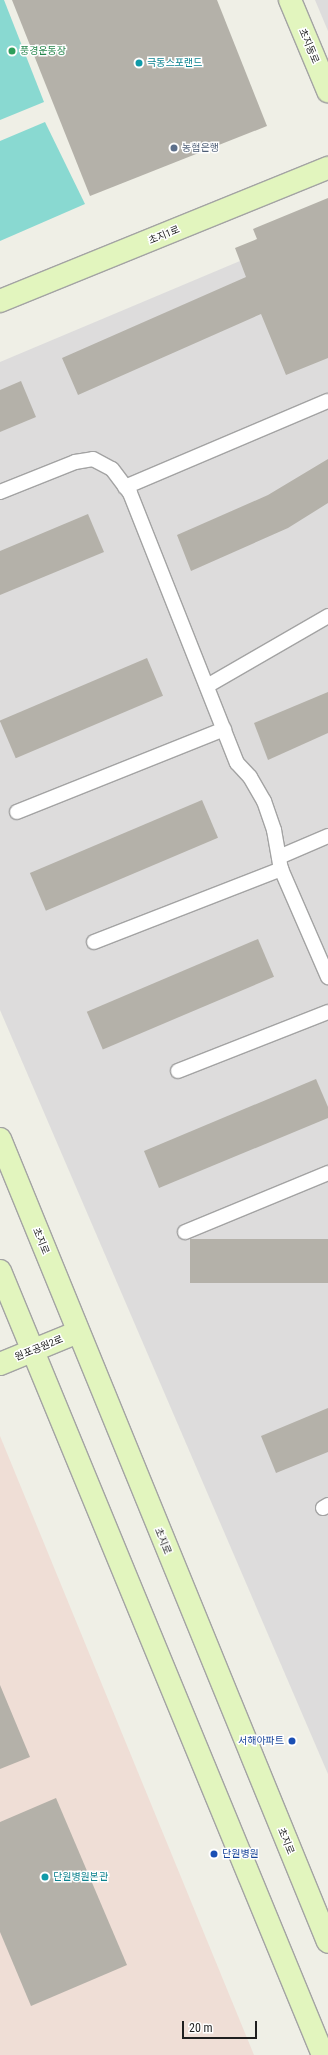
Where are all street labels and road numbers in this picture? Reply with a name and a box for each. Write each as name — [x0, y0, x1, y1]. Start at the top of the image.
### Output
street label: 초지동로 — [296, 27, 322, 65]
street label: 초지1로 — [147, 223, 181, 247]
street label: 초지로 — [30, 1226, 52, 1256]
street label: 원포공원2로 — [13, 1333, 65, 1363]
street label: 초지로 — [152, 1526, 174, 1556]
street label: 초지로 — [275, 1826, 297, 1856]

